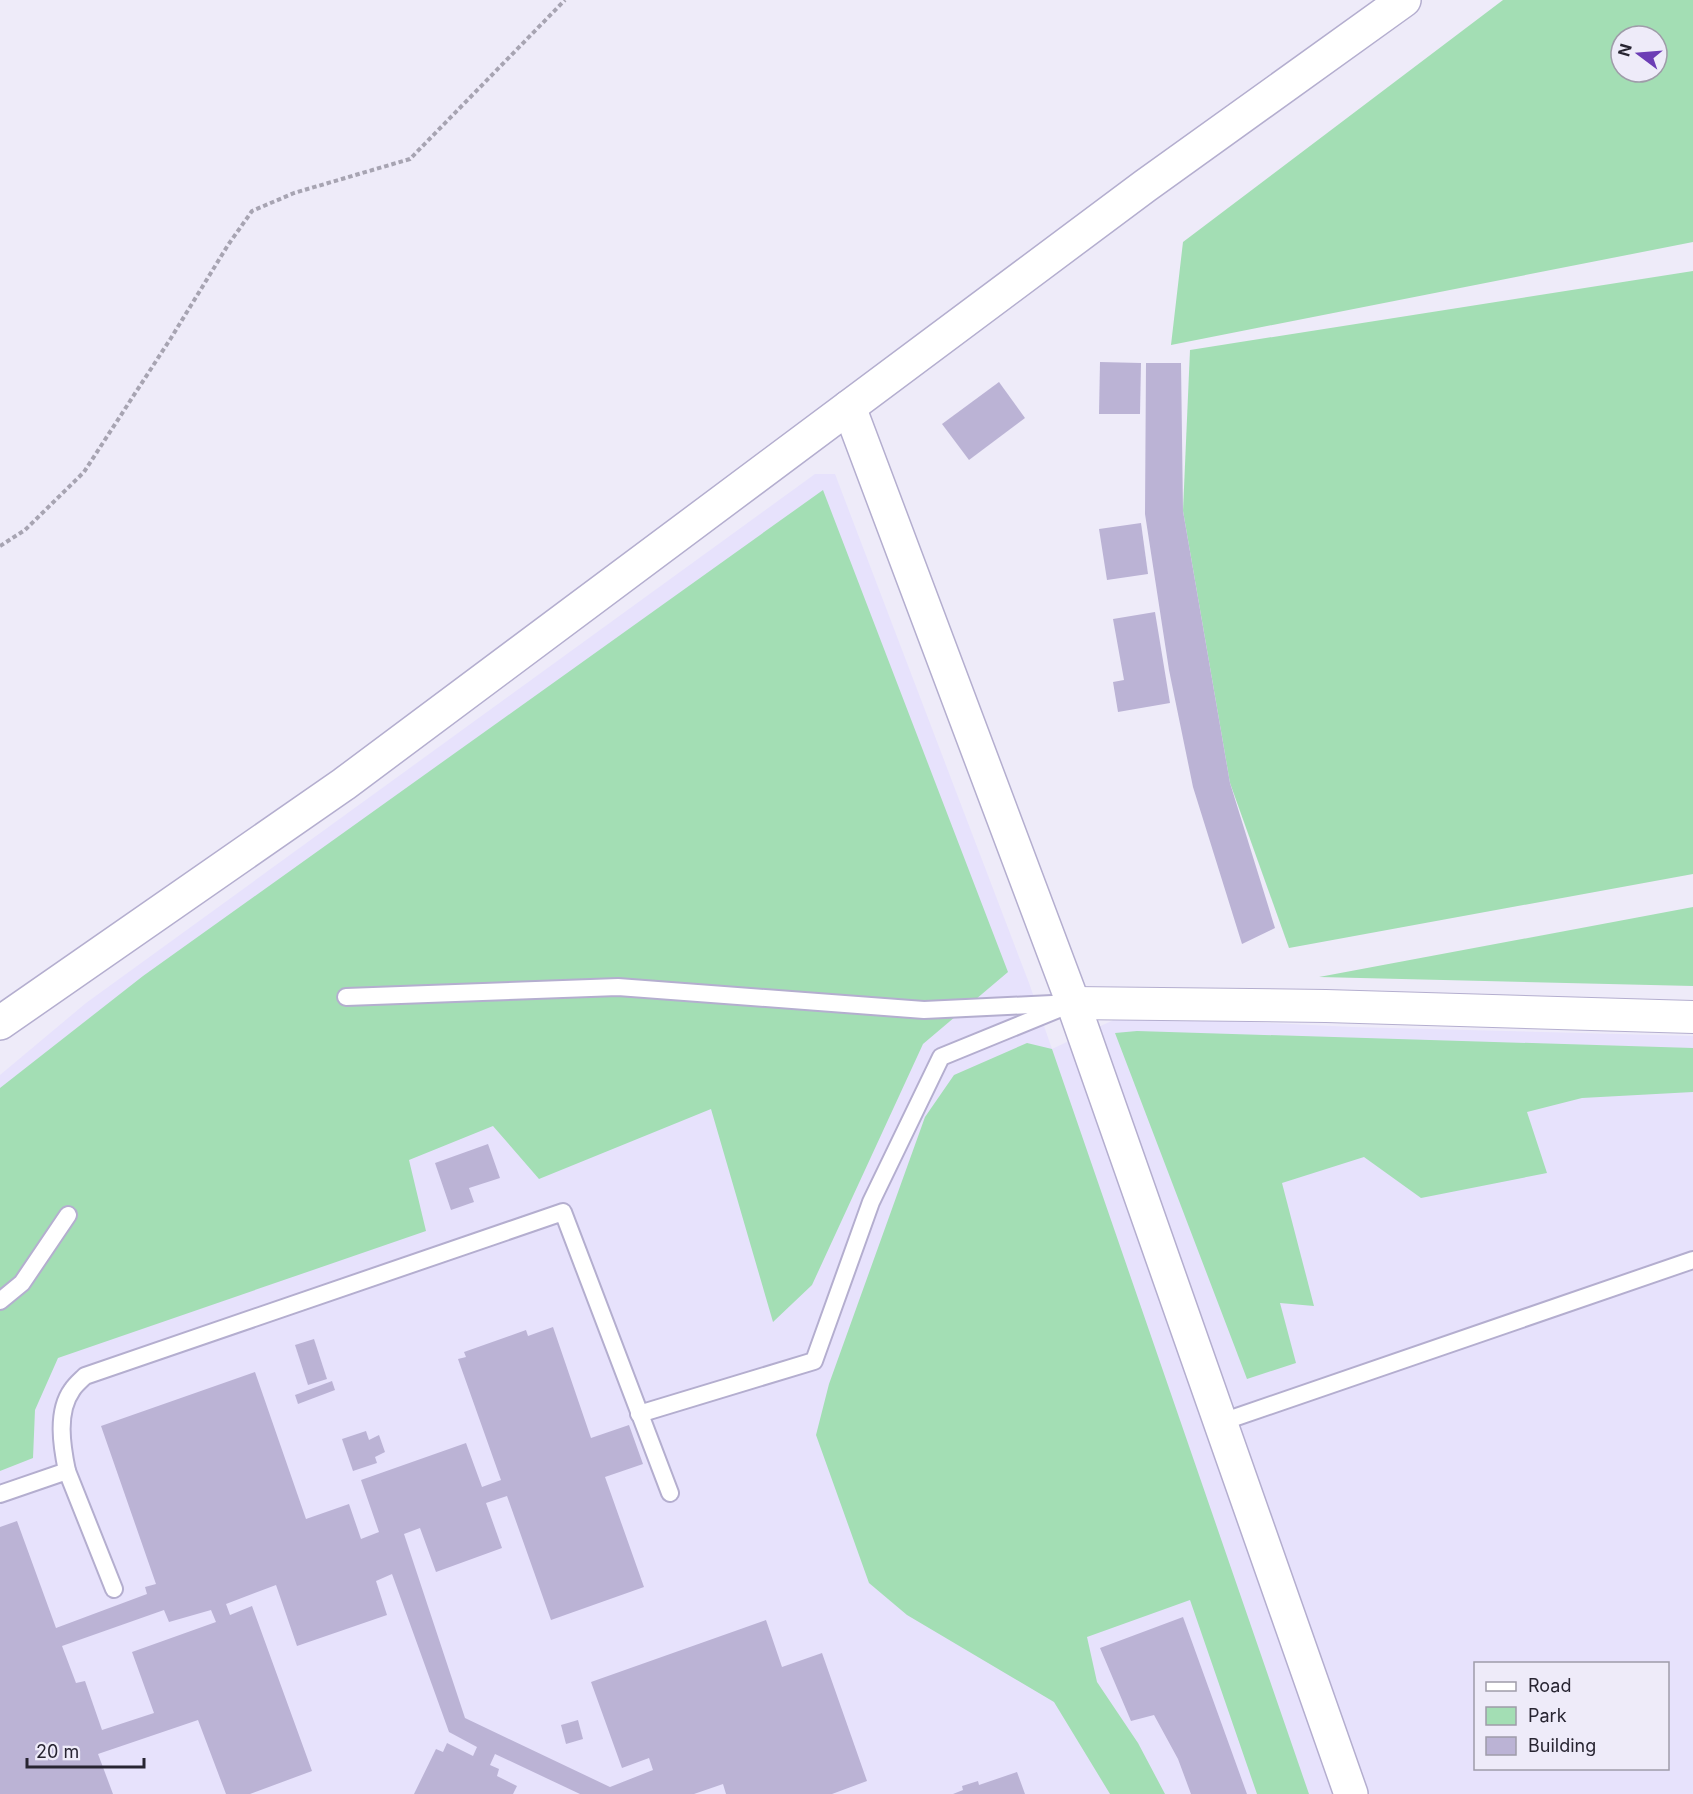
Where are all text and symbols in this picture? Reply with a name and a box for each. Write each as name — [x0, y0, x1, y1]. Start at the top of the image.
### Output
north arrow — [1609, 24, 1669, 84]
text: N — [1613, 41, 1636, 58]
legend — [1474, 1662, 1669, 1770]
text: Road — [1528, 1675, 1571, 1696]
text: Park — [1528, 1705, 1567, 1726]
scale bar — [27, 1731, 144, 1769]
text: Building — [1528, 1735, 1596, 1756]
text: 20 m — [36, 1741, 79, 1762]

